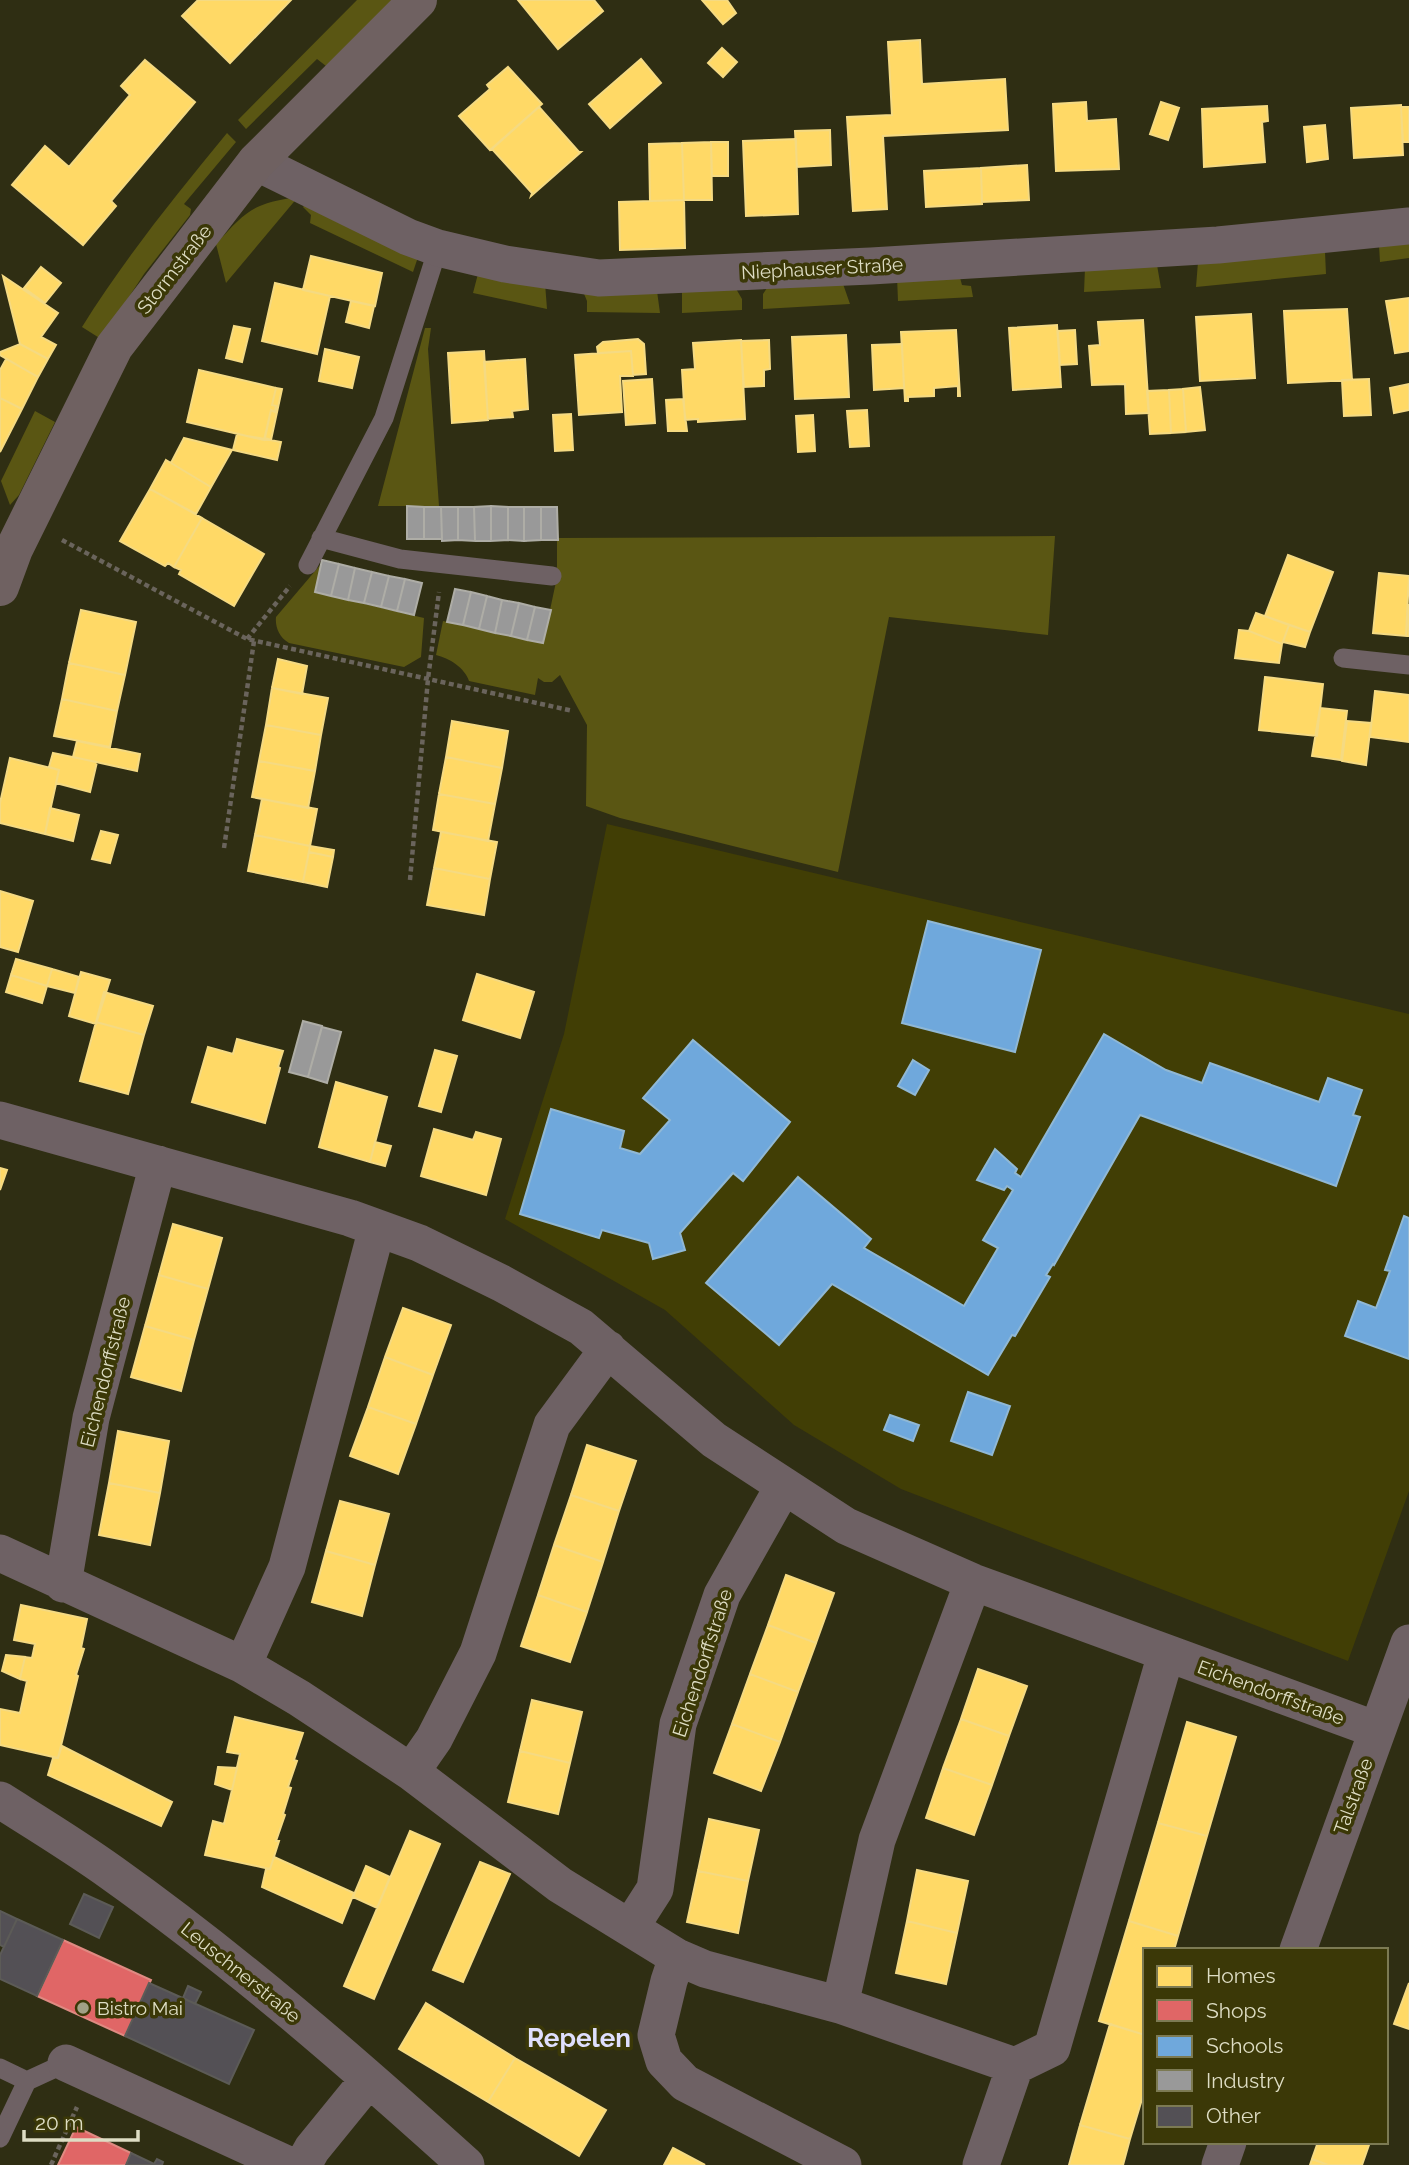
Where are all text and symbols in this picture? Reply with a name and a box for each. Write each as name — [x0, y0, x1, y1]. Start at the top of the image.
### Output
street label: Stormstraße — [132, 220, 216, 318]
street label: Niephauser Straße — [740, 253, 904, 283]
street label: Eichendorffstraße — [76, 1294, 134, 1450]
street label: Eichendorffstraße — [668, 1586, 736, 1740]
street label: Eichendorffstraße — [1195, 1655, 1347, 1729]
street label: Talstraße — [1329, 1755, 1377, 1837]
street label: Leuschnerstraße — [177, 1917, 305, 2027]
legend — [1143, 1948, 1388, 2144]
text: Homes — [1206, 1963, 1276, 1988]
place label: Bistro Mai — [97, 1997, 183, 2019]
text: Shops — [1206, 1998, 1267, 2023]
marker: Bistro Mai — [75, 2000, 91, 2016]
district label: Repelen — [527, 2023, 631, 2053]
text: Schools — [1206, 2033, 1283, 2058]
text: Industry — [1206, 2068, 1285, 2093]
scale bar — [24, 2098, 138, 2142]
text: Other — [1206, 2103, 1261, 2128]
text: 20 m — [35, 2110, 83, 2135]

